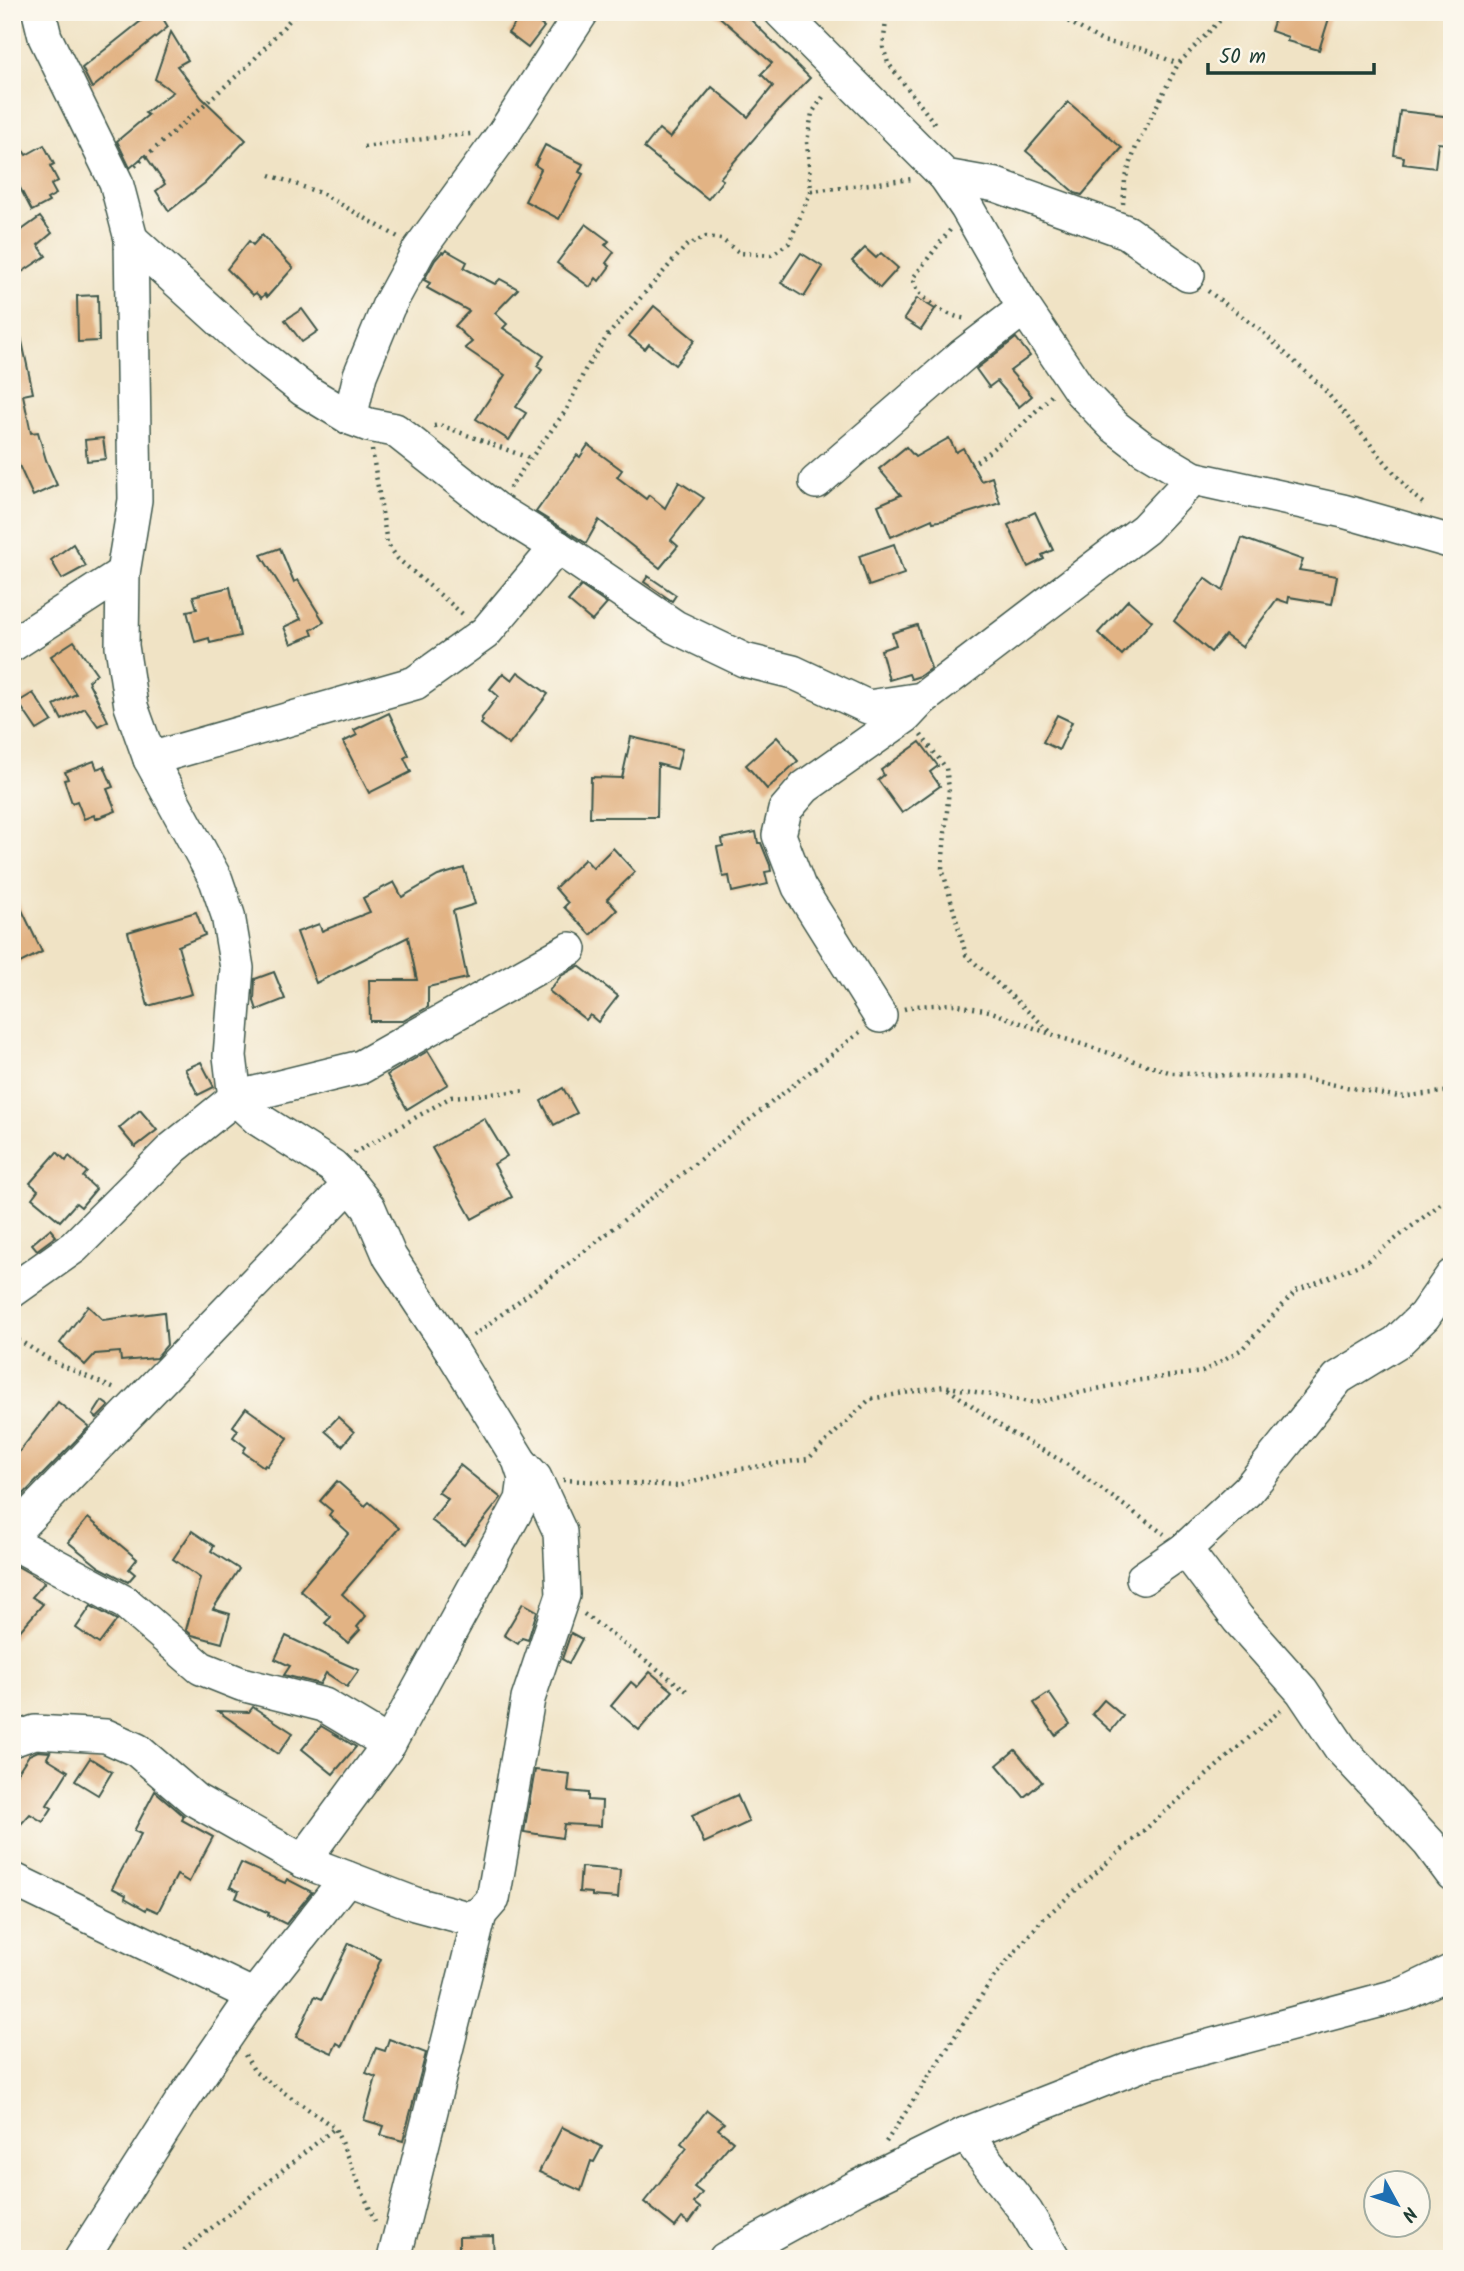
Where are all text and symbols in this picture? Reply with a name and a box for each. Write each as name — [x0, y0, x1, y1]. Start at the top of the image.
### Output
scale bar — [1208, 32, 1375, 76]
text: 50 m — [1219, 41, 1266, 74]
north arrow — [1362, 2170, 1432, 2240]
text: N — [1393, 2199, 1424, 2228]

